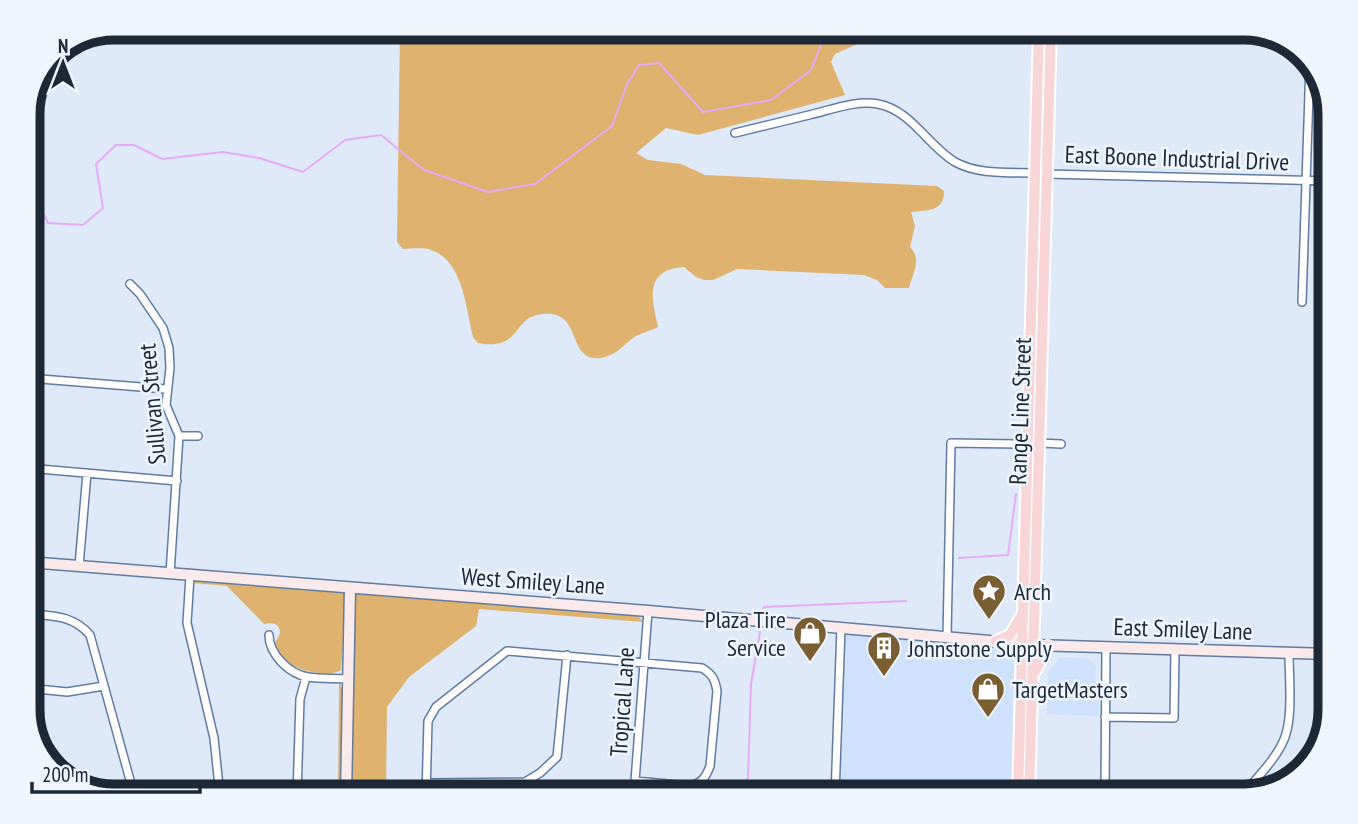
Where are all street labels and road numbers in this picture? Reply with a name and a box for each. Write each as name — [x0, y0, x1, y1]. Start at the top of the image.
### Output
street label: East Boone Industrial Drive — [1064, 139, 1290, 177]
street label: Range Line Street — [1002, 336, 1038, 485]
street label: Sullivan Street — [131, 342, 173, 466]
street label: West Smiley Lane — [460, 561, 606, 601]
street label: East Smiley Lane — [1113, 611, 1253, 647]
street label: Tropical Lane — [603, 646, 641, 758]

